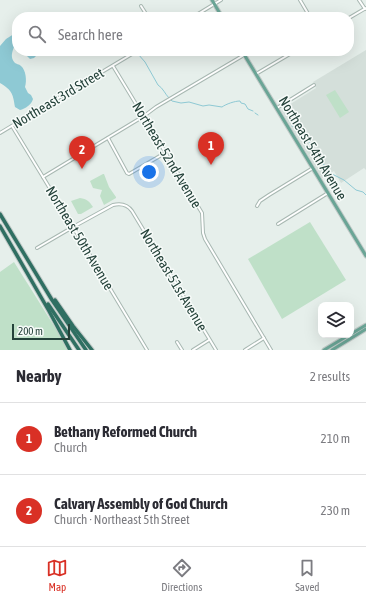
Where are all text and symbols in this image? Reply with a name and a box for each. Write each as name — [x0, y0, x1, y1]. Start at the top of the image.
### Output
search box — [12, 12, 354, 56]
icon: search — [26, 23, 48, 45]
text: Search here — [58, 26, 123, 43]
street label: Northeast 3rd Street — [10, 65, 106, 131]
street label: Northeast 54th Avenue — [276, 93, 350, 203]
street label: Northeast 52nd Avenue — [129, 99, 205, 211]
pin: 1 — [198, 132, 224, 165]
pin: 2 — [69, 136, 95, 169]
your location — [139, 162, 159, 182]
street label: Northeast 50th Avenue — [43, 183, 117, 293]
street label: Northeast 51st Avenue — [137, 226, 211, 334]
map controls — [318, 302, 354, 338]
button: layers — [318, 302, 354, 338]
scale bar — [12, 322, 70, 341]
text: 200 m — [18, 325, 43, 337]
text: Nearby — [16, 366, 62, 386]
text: 2 results — [310, 369, 350, 384]
text: Bethany Reformed Church — [54, 423, 197, 440]
text: 1 — [26, 431, 32, 446]
text: 210 m — [321, 431, 350, 446]
text: Church — [54, 440, 87, 455]
text: Calvary Assembly of God Church — [54, 495, 228, 512]
text: 2 — [26, 503, 32, 518]
text: 230 m — [321, 503, 350, 518]
text: Church · Northeast 5th Street — [54, 512, 190, 527]
tab: Map — [46, 557, 68, 593]
tab: Directions — [161, 557, 202, 593]
tab: Saved — [295, 557, 320, 593]

